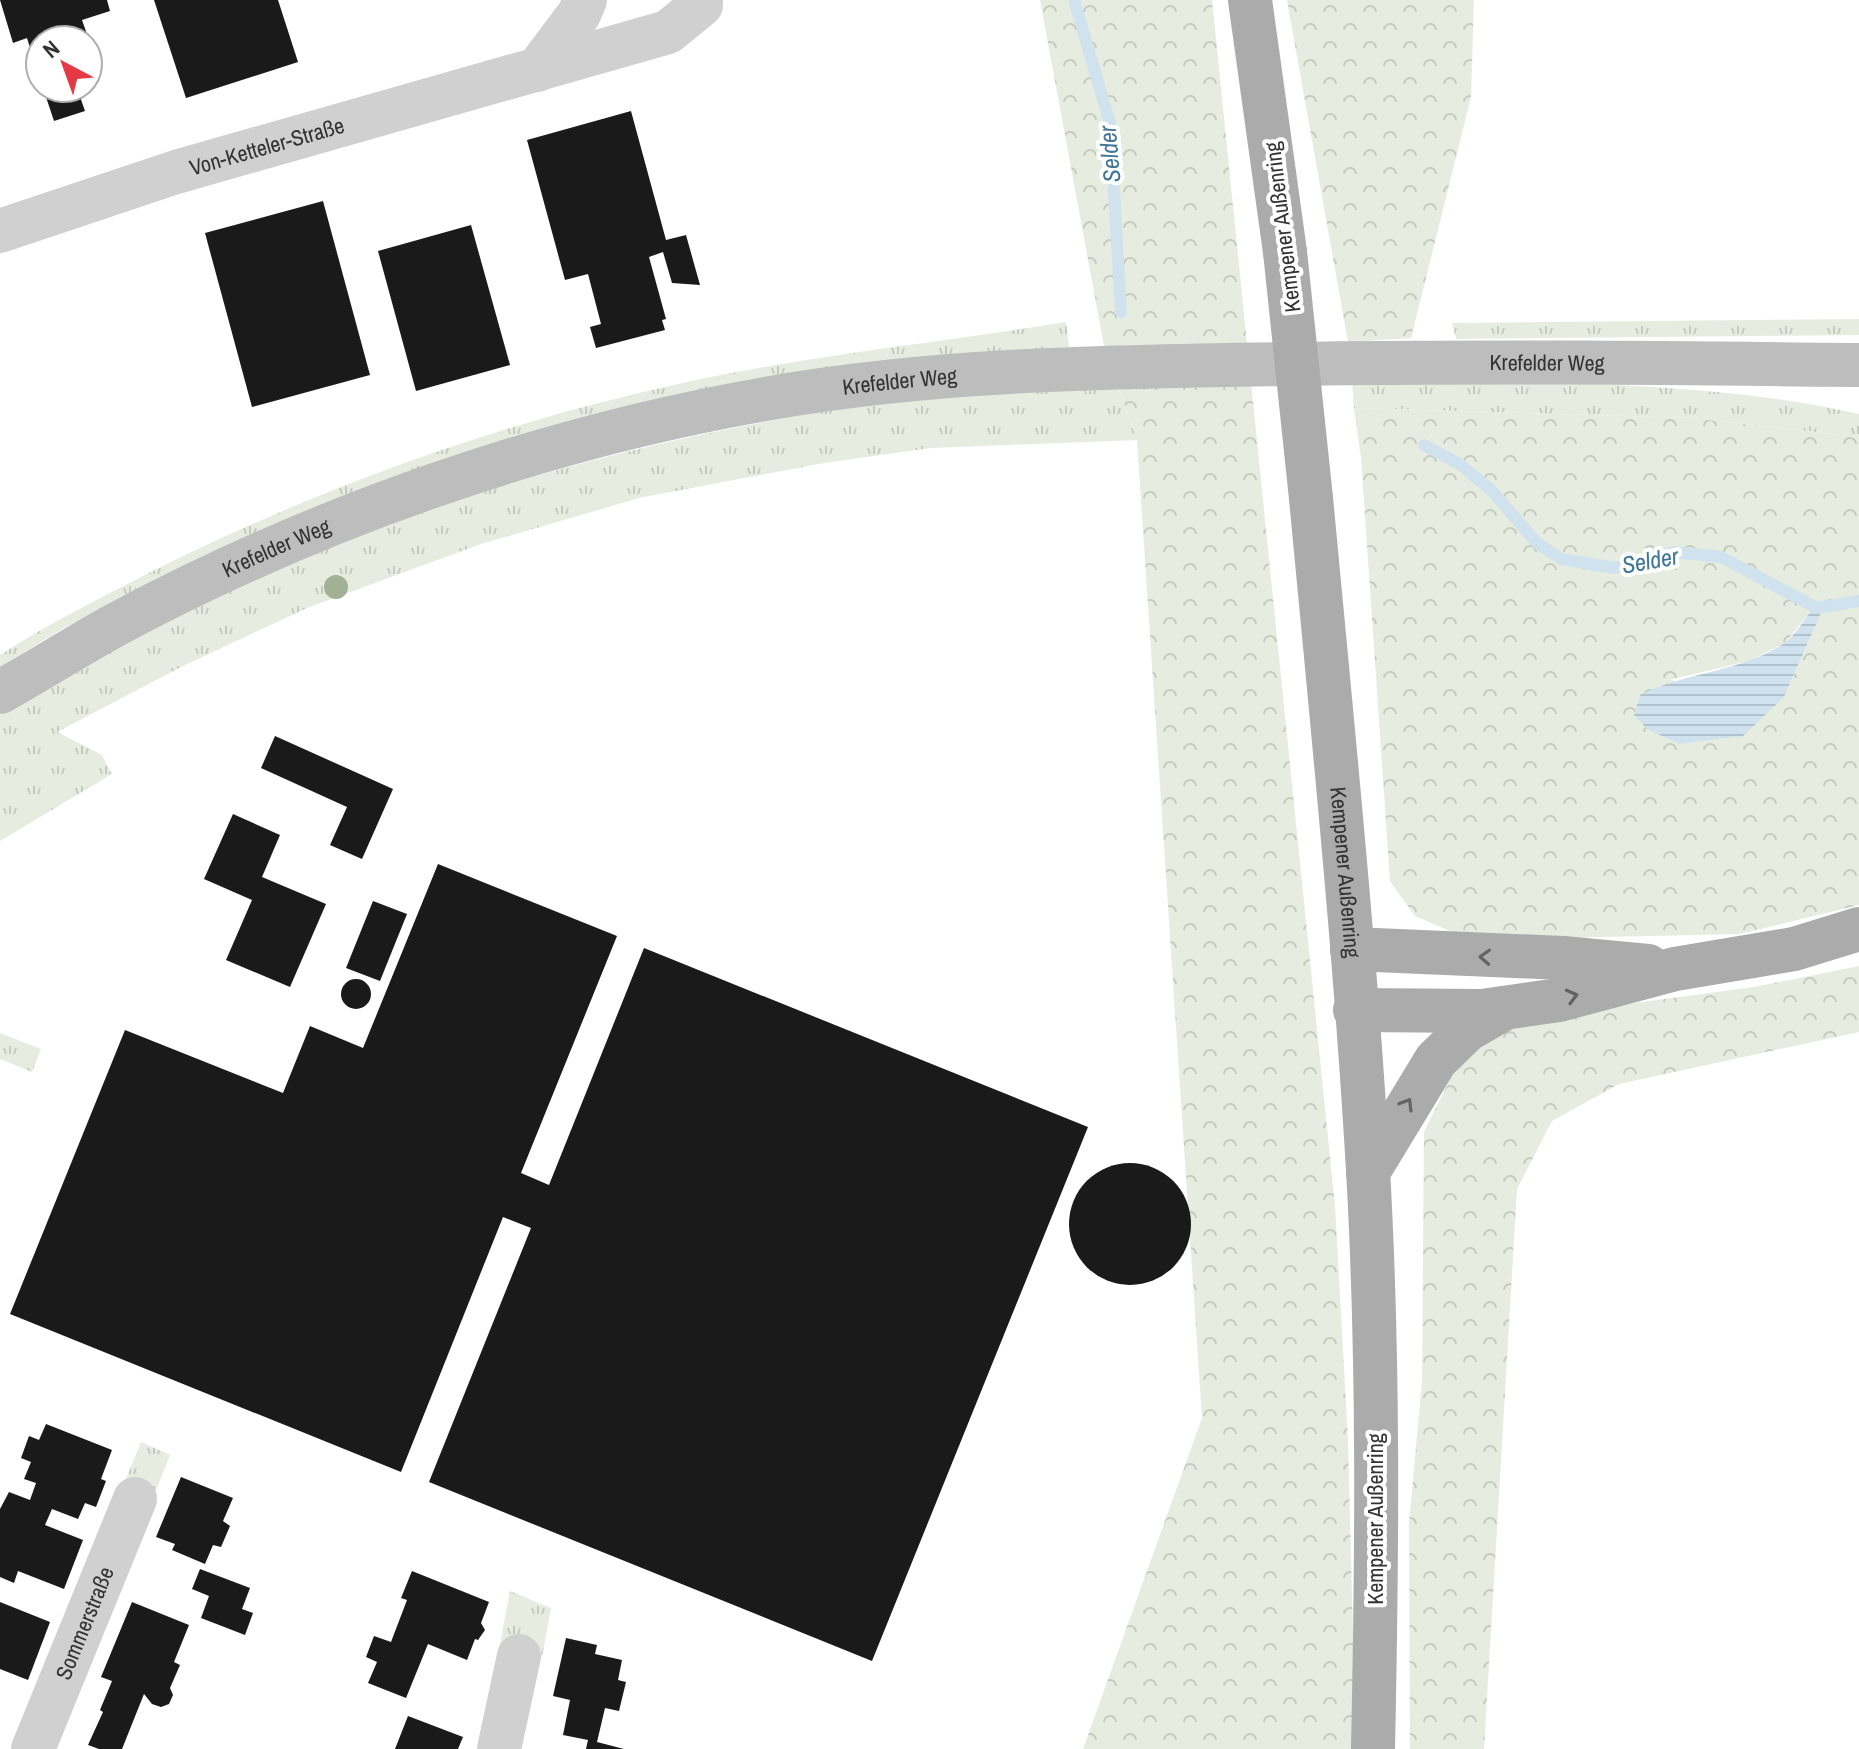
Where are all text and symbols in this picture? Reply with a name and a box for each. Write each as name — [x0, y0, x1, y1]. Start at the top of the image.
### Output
north arrow — [24, 24, 104, 104]
text: N — [36, 33, 66, 65]
street label: Von-Ketteler-Straße — [186, 110, 348, 182]
water label: Selder — [1090, 123, 1127, 184]
street label: Kempener Außenring — [1257, 140, 1307, 314]
street label: Krefelder Weg — [1490, 347, 1605, 378]
street label: Krefelder Weg — [841, 360, 958, 402]
street label: Krefelder Weg — [217, 511, 335, 584]
water label: Selder — [1619, 539, 1682, 581]
street label: Kempener Außenring — [1323, 786, 1368, 959]
one-way arrow — [1478, 948, 1491, 965]
one-way arrow — [1565, 989, 1579, 1006]
one-way arrow — [1397, 1098, 1412, 1113]
street label: Kempener Außenring — [1360, 1433, 1390, 1605]
street label: Sommerstraße — [48, 1562, 121, 1684]

